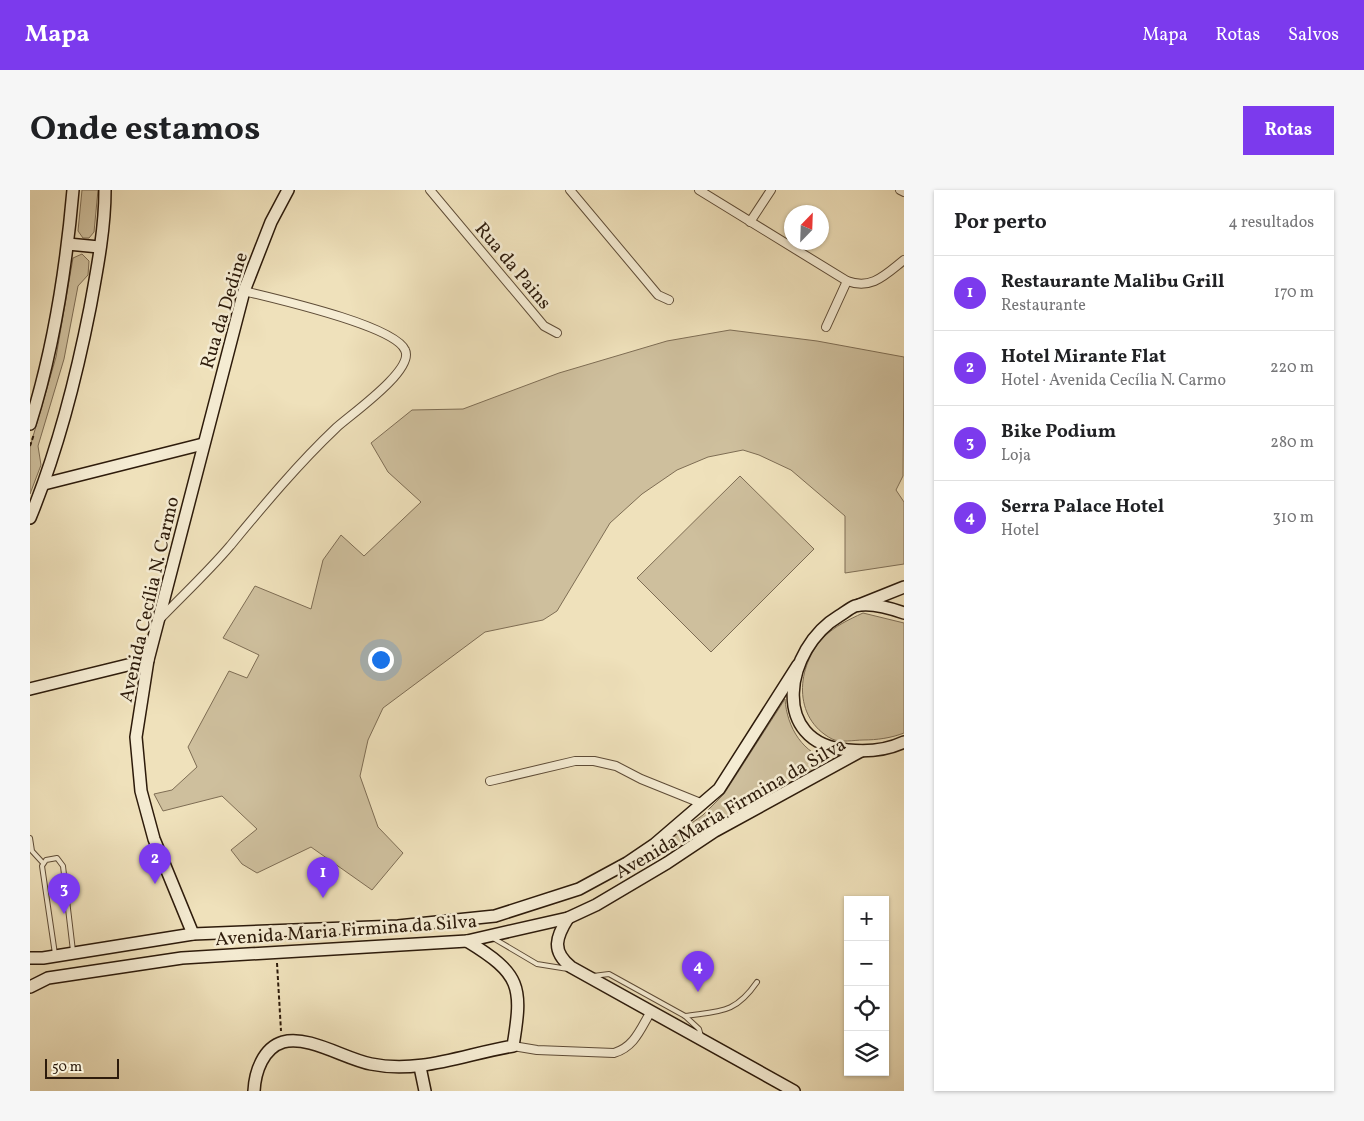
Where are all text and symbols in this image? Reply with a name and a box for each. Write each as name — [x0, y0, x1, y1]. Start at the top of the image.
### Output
text: Mapa — [25, 18, 90, 52]
text: Mapa — [1143, 23, 1188, 48]
text: Rotas — [1216, 23, 1260, 48]
text: Salvos — [1288, 23, 1339, 48]
text: Onde estamos — [30, 106, 260, 154]
button: Rotas — [1243, 106, 1334, 155]
north arrow — [784, 205, 829, 250]
text: Por perto — [954, 208, 1047, 237]
text: 4 resultados — [1228, 212, 1314, 234]
street label: Rua da Pains — [468, 217, 557, 315]
street label: Rua da Dedine — [195, 249, 255, 372]
text: Restaurante Malibu Grill — [1001, 269, 1225, 295]
text: 1 — [967, 282, 973, 304]
text: 170 m — [1274, 282, 1314, 304]
text: Restaurante — [1001, 295, 1086, 317]
text: Hotel Mirante Flat — [1001, 344, 1166, 370]
text: 2 — [966, 357, 974, 379]
text: 220 m — [1270, 357, 1314, 379]
text: Hotel · Avenida Cecília N. Carmo — [1001, 370, 1226, 392]
text: Bike Podium — [1001, 419, 1116, 445]
text: 3 — [966, 432, 974, 454]
text: 280 m — [1270, 432, 1314, 454]
text: Loja — [1001, 445, 1031, 467]
street label: Avenida Cecília N. Carmo — [114, 494, 186, 705]
text: Serra Palace Hotel — [1001, 494, 1164, 520]
text: 4 — [965, 507, 975, 529]
text: 310 m — [1273, 507, 1314, 529]
text: Hotel — [1001, 520, 1039, 542]
your location — [368, 647, 394, 673]
street label: Avenida Maria Firmina da Silva — [611, 732, 851, 886]
pin: 2 — [139, 843, 171, 884]
pin: 1 — [307, 857, 339, 898]
pin: 3 — [48, 873, 80, 914]
map controls — [844, 896, 889, 1076]
button: + — [844, 896, 889, 941]
street label: Avenida Maria Firmina da Silva — [214, 909, 478, 953]
button: − — [844, 941, 889, 986]
pin: 4 — [682, 951, 714, 992]
button: locate — [844, 986, 889, 1031]
button: layers — [844, 1031, 889, 1076]
scale bar — [45, 1056, 119, 1079]
text: 50 m — [52, 1058, 82, 1077]

